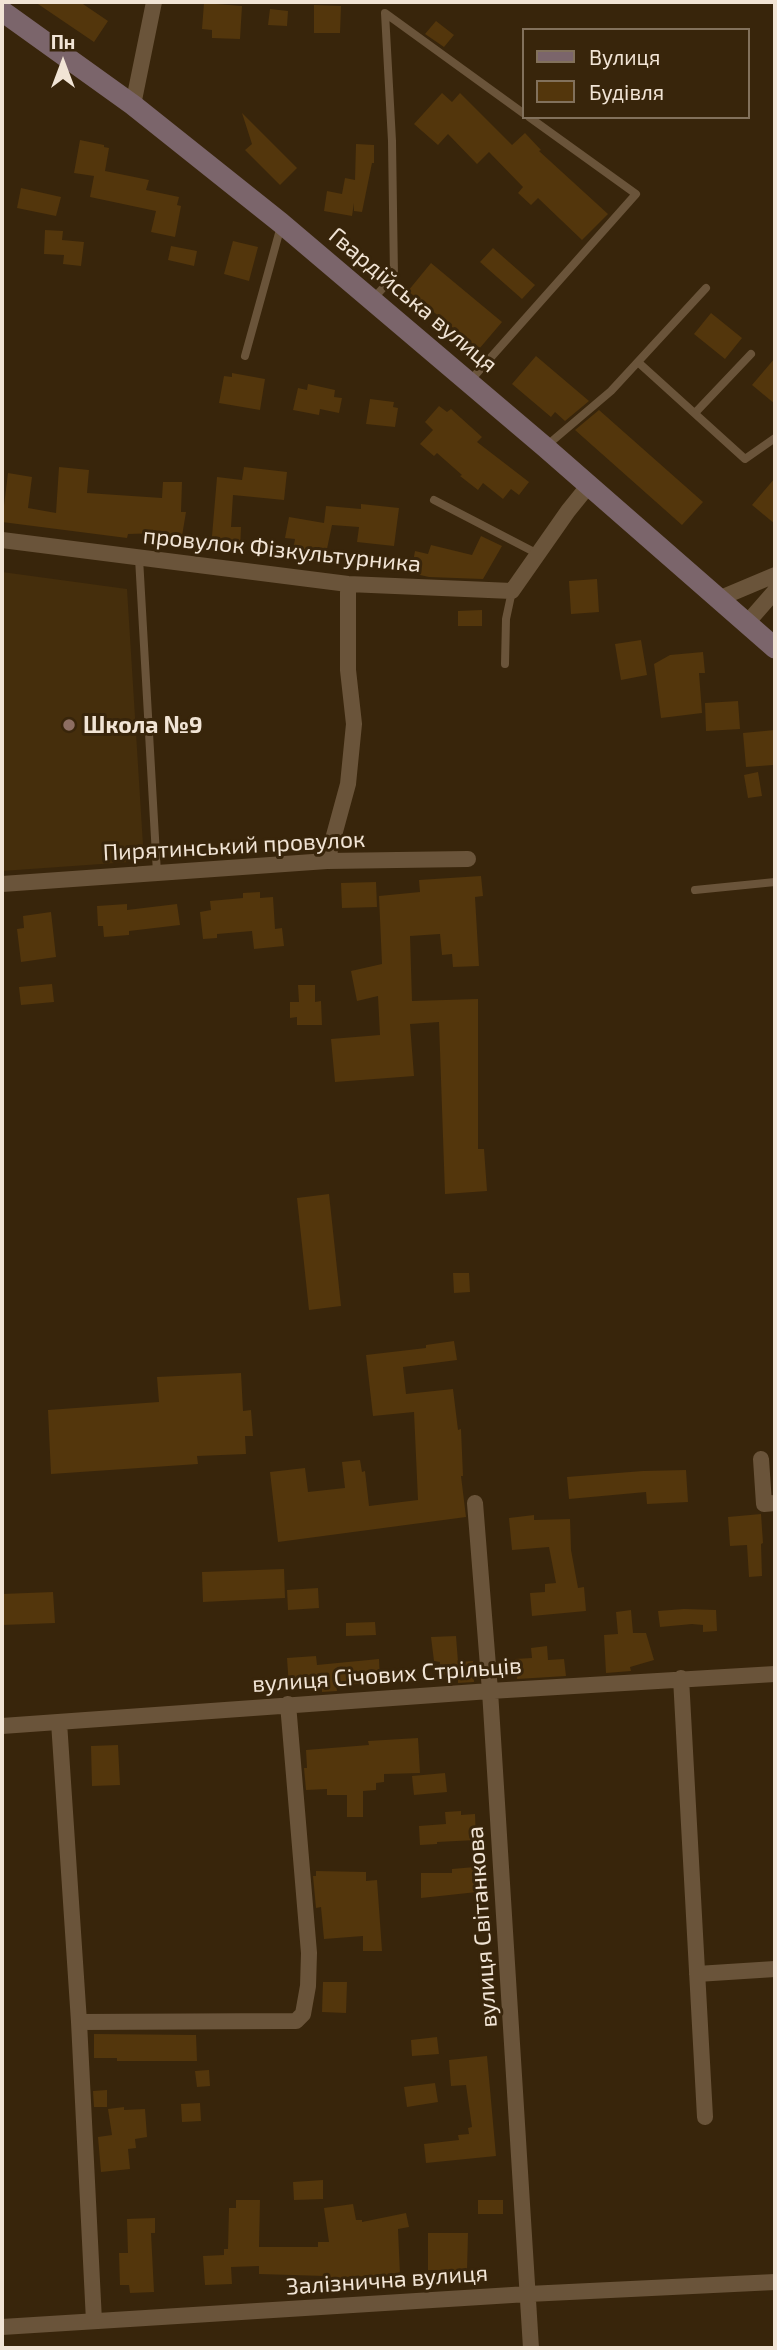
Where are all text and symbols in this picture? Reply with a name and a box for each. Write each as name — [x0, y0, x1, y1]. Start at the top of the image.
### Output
north arrow — [28, 28, 98, 98]
legend — [522, 28, 749, 119]
text: Пн — [51, 30, 75, 53]
text: Вулиця — [589, 44, 660, 69]
text: Будівля — [589, 79, 664, 104]
street label: Гвардійська вулиця — [323, 222, 503, 378]
street label: провулок Фізкультурника — [142, 522, 422, 578]
place label: Школа №9 — [83, 711, 203, 739]
marker: Школа №9 — [61, 717, 77, 733]
street label: Пирятинський провулок — [102, 825, 366, 867]
street label: вулиця Січових Стрільців — [251, 1652, 523, 1698]
street label: вулиця Світанкова — [461, 1826, 503, 2028]
street label: Залізнична вулиця — [285, 2259, 489, 2301]

